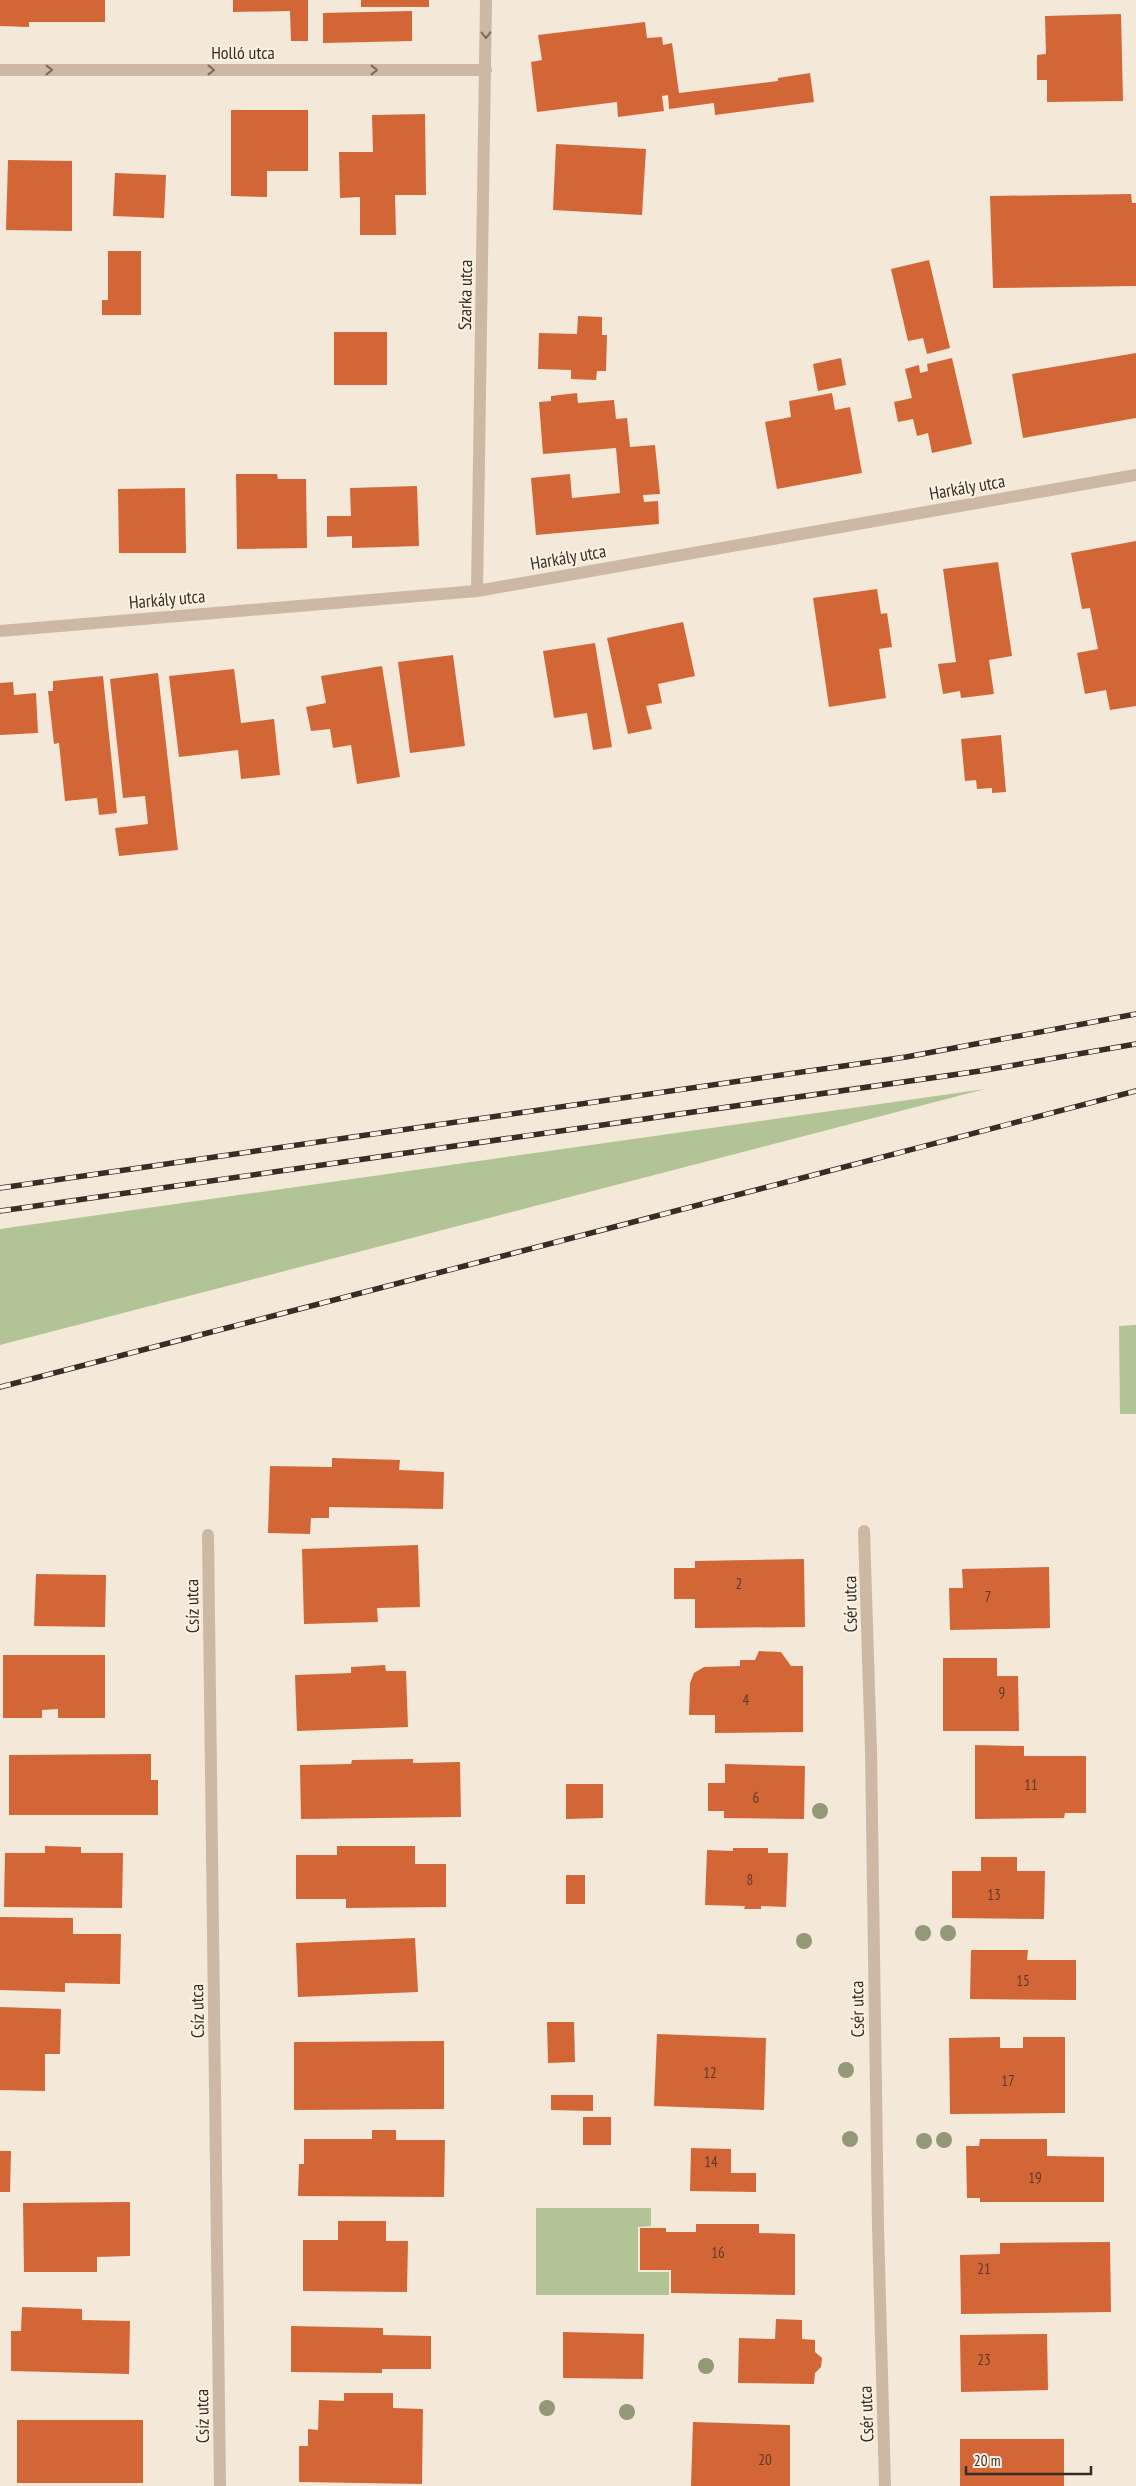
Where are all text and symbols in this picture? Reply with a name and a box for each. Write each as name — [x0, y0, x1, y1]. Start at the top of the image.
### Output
one-way arrow — [481, 32, 491, 39]
street label: Holló utca — [211, 41, 275, 64]
one-way arrow — [45, 65, 53, 75]
one-way arrow — [208, 65, 215, 75]
one-way arrow — [370, 65, 378, 75]
street label: Szarka utca — [453, 260, 477, 330]
street label: Harkály utca — [927, 469, 1007, 505]
street label: Harkály utca — [528, 539, 608, 575]
street label: Harkály utca — [128, 584, 206, 614]
house number: 2 — [736, 1574, 742, 1593]
street label: Csér utca — [838, 1576, 862, 1632]
street label: Csíz utca — [180, 1579, 204, 1633]
house number: 7 — [985, 1587, 991, 1606]
house number: 9 — [999, 1683, 1005, 1702]
house number: 4 — [743, 1690, 750, 1709]
house number: 11 — [1024, 1775, 1038, 1794]
house number: 6 — [753, 1788, 760, 1807]
house number: 8 — [747, 1870, 753, 1889]
house number: 13 — [987, 1885, 1001, 1904]
house number: 15 — [1016, 1971, 1030, 1990]
street label: Csér utca — [845, 1981, 869, 2037]
street label: Csíz utca — [185, 1984, 209, 2038]
house number: 12 — [703, 2063, 717, 2082]
house number: 17 — [1001, 2071, 1015, 2090]
house number: 14 — [704, 2152, 718, 2171]
house number: 19 — [1028, 2168, 1042, 2187]
house number: 16 — [711, 2243, 725, 2262]
house number: 21 — [977, 2259, 991, 2278]
house number: 23 — [977, 2350, 991, 2369]
street label: Csér utca — [854, 2385, 878, 2443]
street label: Csíz utca — [190, 2389, 214, 2443]
scale bar — [966, 2444, 1091, 2476]
house number: 20 — [758, 2450, 772, 2469]
text: 20 m — [974, 2451, 1000, 2470]

